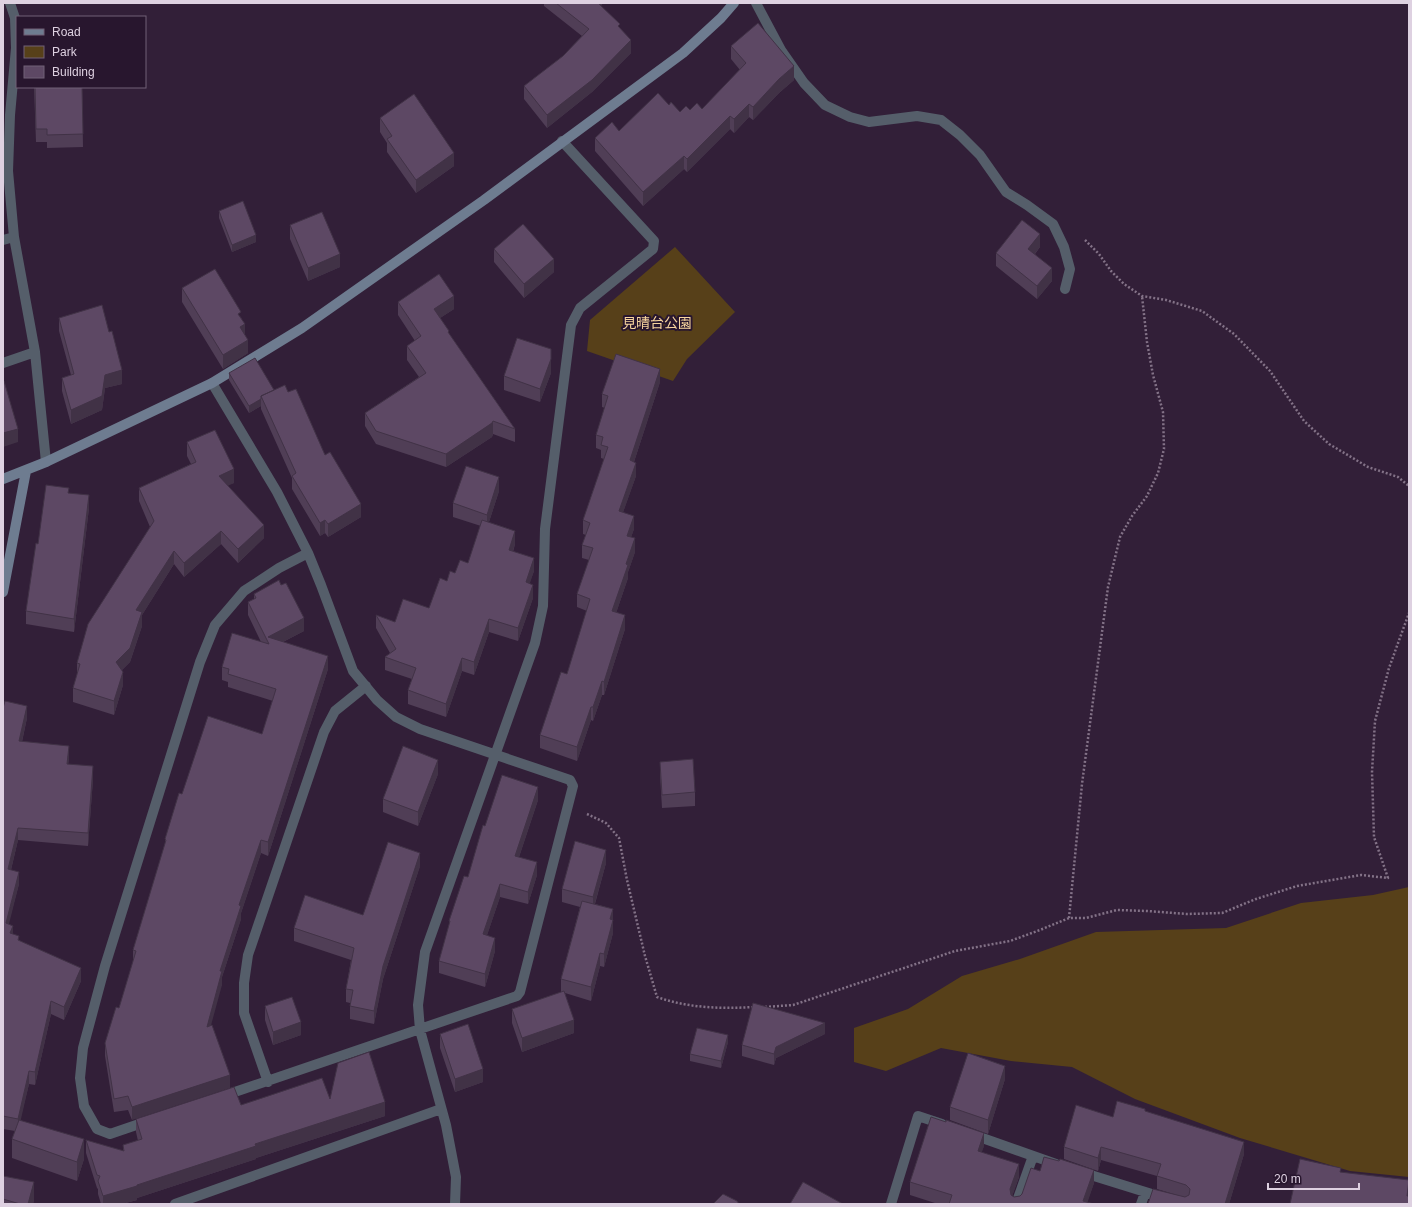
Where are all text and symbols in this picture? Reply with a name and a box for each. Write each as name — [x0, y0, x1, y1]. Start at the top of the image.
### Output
legend — [16, 16, 146, 88]
text: Road — [52, 25, 81, 39]
text: Park — [52, 45, 78, 59]
text: Building — [52, 65, 95, 79]
park label: 見晴台公園 — [622, 315, 692, 331]
scale bar — [1268, 1165, 1359, 1191]
text: 20 m — [1274, 1172, 1301, 1186]

